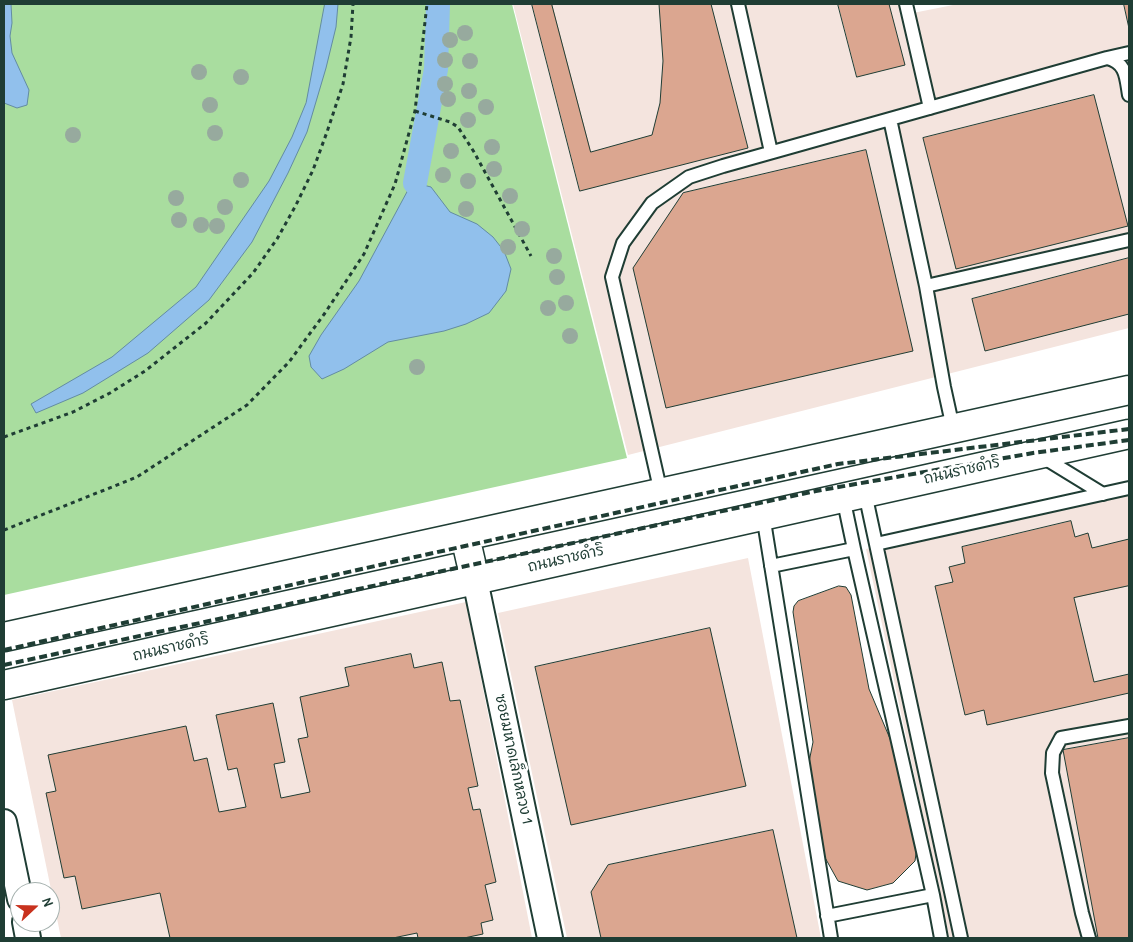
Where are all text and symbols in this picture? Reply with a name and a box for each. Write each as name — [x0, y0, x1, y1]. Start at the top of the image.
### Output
street label: ถนนราชดำริ — [922, 453, 1002, 489]
street label: ถนนราชดำริ — [526, 541, 606, 577]
street label: ถนนราชดำริ — [131, 630, 211, 666]
street label: ซอยมหาดเล็กหลวง 1 — [490, 693, 536, 825]
north arrow — [10, 882, 60, 932]
text: N — [38, 895, 59, 909]

